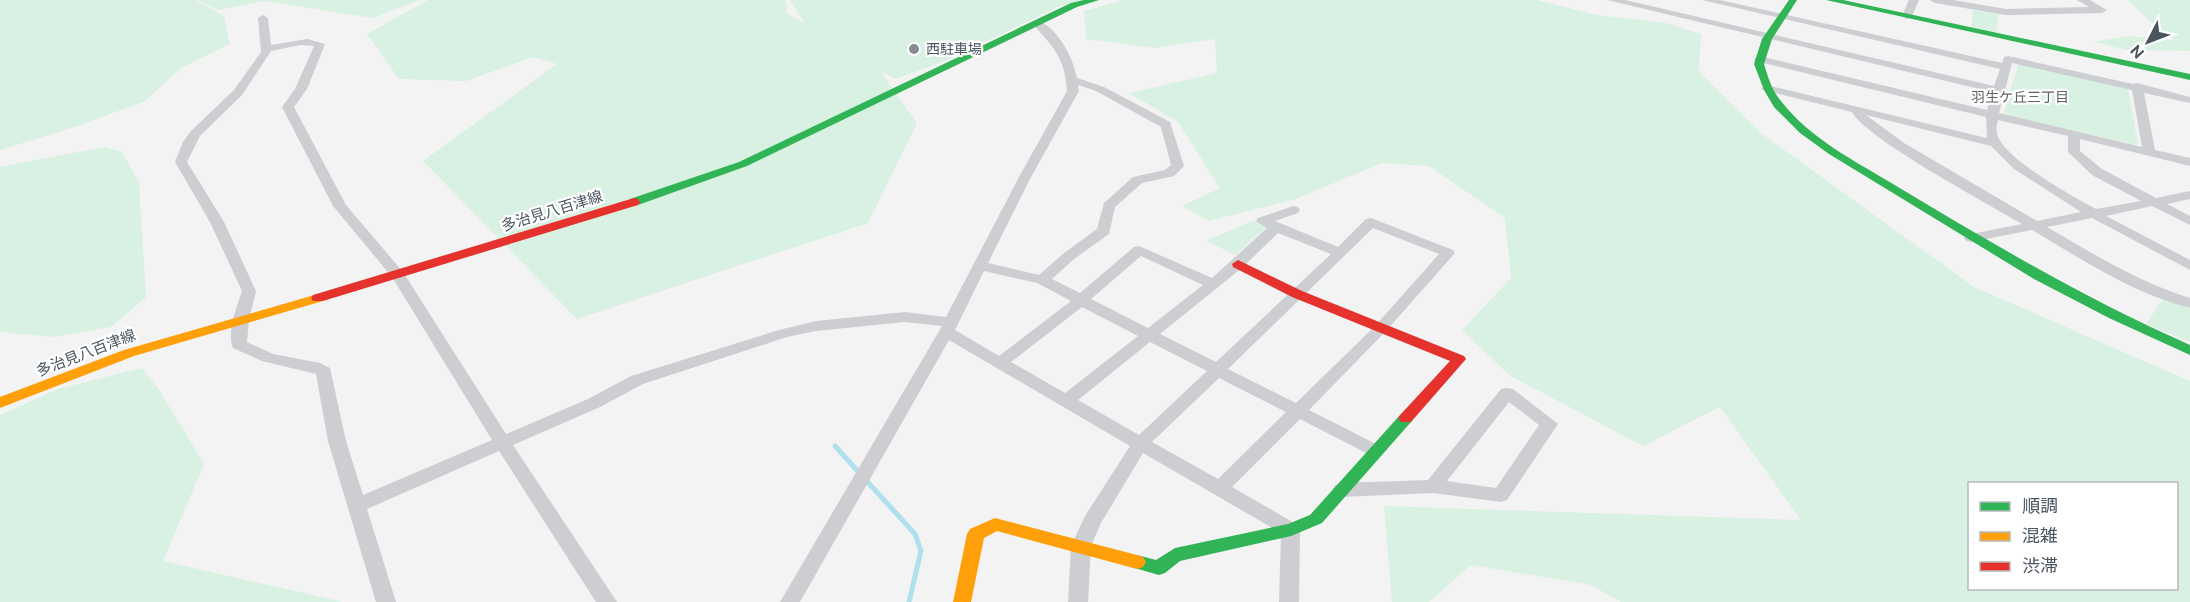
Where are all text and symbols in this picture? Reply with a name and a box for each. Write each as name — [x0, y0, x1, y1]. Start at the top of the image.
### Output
north arrow — [2118, 12, 2178, 72]
place label: 西駐車場 — [926, 41, 982, 57]
marker: 西駐車場 — [907, 42, 921, 56]
text: N — [2126, 42, 2148, 62]
district label: 羽生ケ丘三丁目 — [1971, 89, 2069, 105]
street label: 多治見八百津線 — [499, 187, 605, 234]
street label: 多治見八百津線 — [34, 326, 138, 379]
legend — [1968, 482, 2178, 590]
text: 順調 — [2022, 495, 2058, 515]
text: 混雑 — [2022, 525, 2058, 545]
text: 渋滞 — [2022, 555, 2058, 575]

